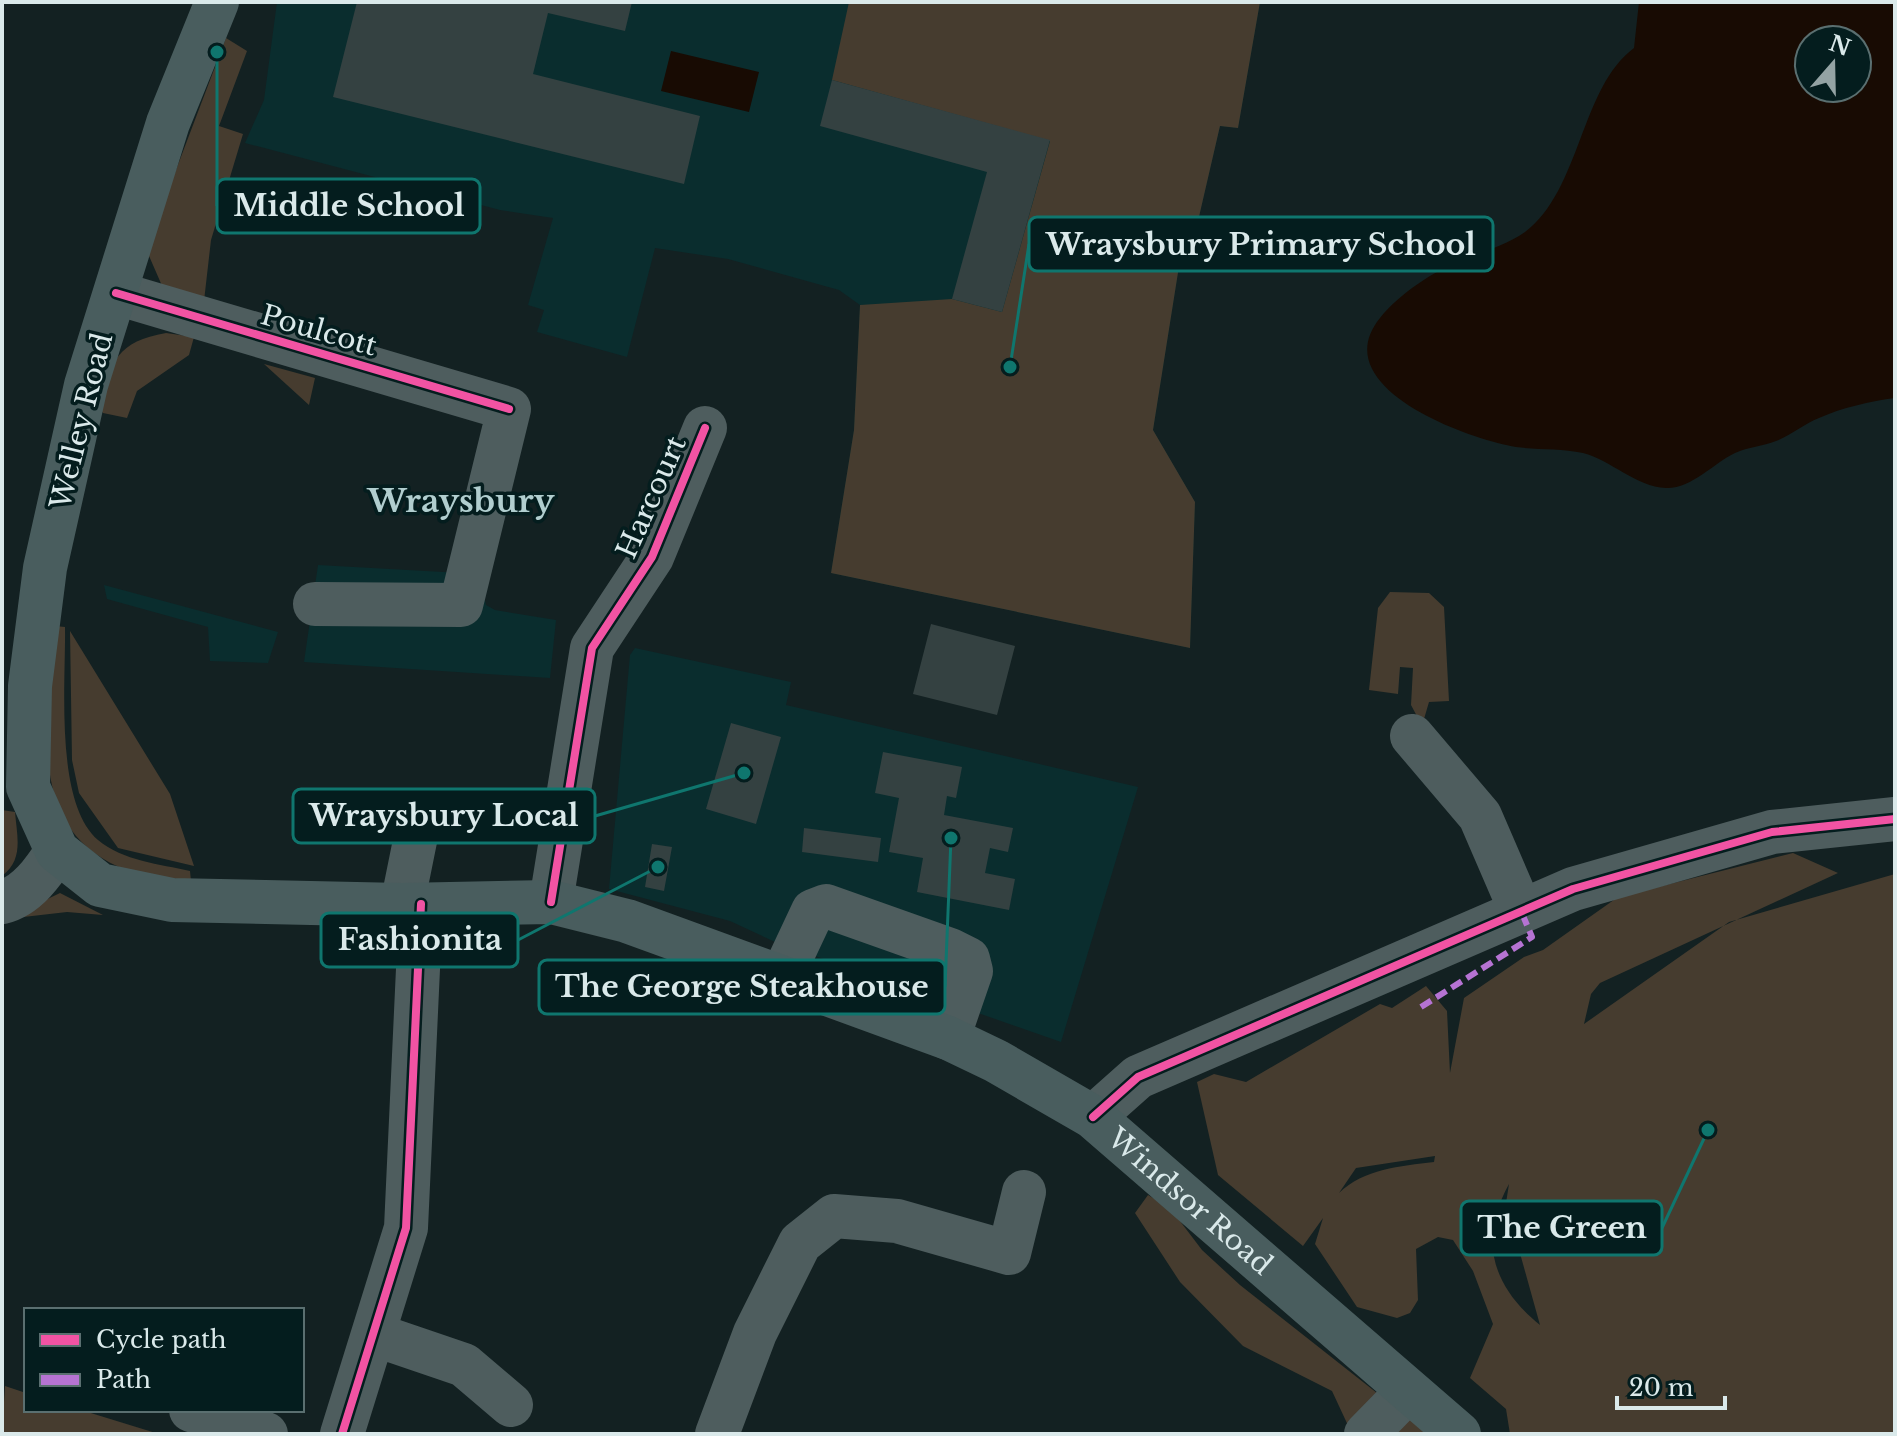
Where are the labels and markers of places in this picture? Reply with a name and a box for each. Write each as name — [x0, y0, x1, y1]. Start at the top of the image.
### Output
callout: Middle School — [217, 179, 480, 233]
callout: Wraysbury Primary School — [1029, 217, 1493, 271]
callout: Wraysbury Local — [293, 789, 595, 843]
callout: Fashionita — [321, 913, 518, 967]
callout: The George Steakhouse — [539, 960, 945, 1014]
callout: The Green — [1461, 1201, 1662, 1255]

